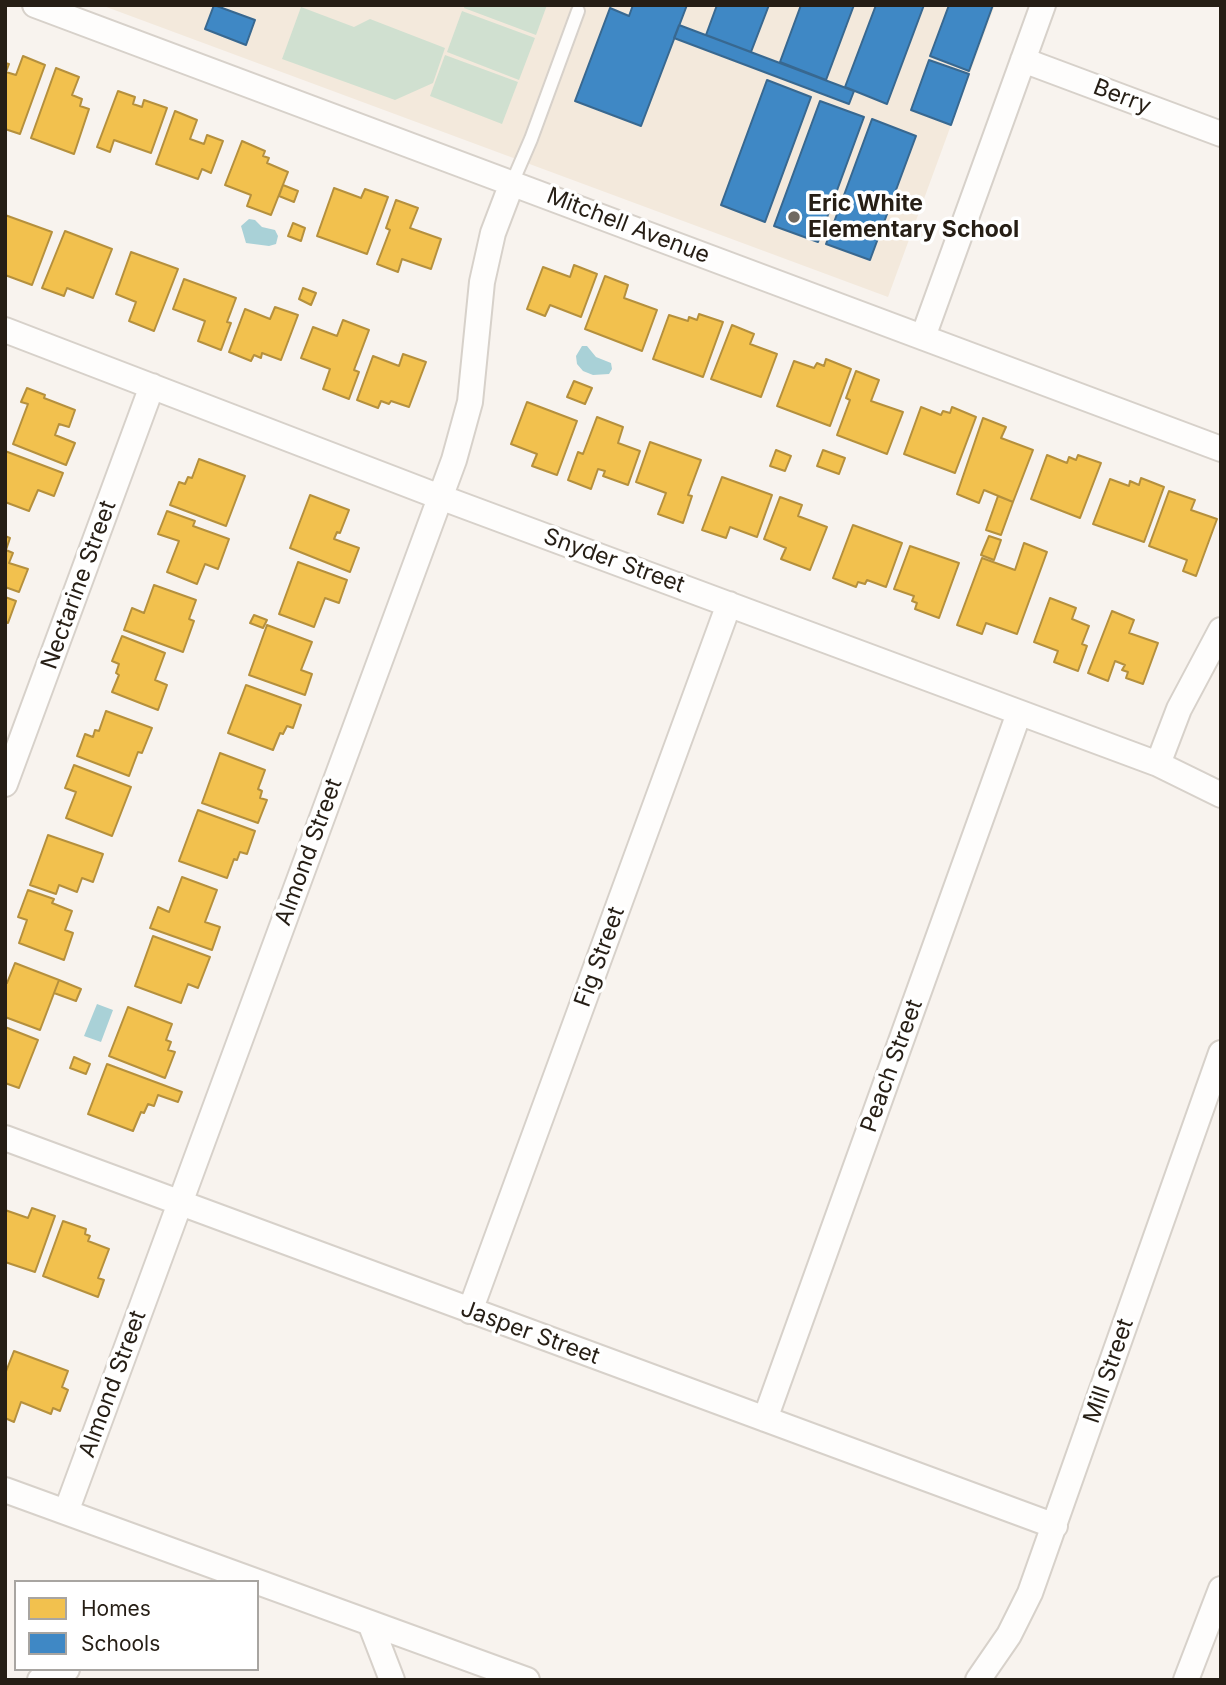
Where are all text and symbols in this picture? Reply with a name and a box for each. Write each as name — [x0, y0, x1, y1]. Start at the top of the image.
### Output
street label: Berry — [1089, 73, 1155, 121]
street label: Mitchell Avenue — [543, 182, 713, 270]
place label: Eric White Elementary School — [808, 190, 1019, 244]
marker: Eric White Elementary School — [786, 209, 802, 225]
street label: Nectarine Street — [36, 497, 122, 673]
street label: Snyder Street — [540, 523, 688, 599]
street label: Almond Street — [270, 775, 348, 929]
street label: Fig Street — [569, 903, 631, 1011]
street label: Peach Street — [855, 996, 929, 1136]
street label: Jasper Street — [457, 1295, 603, 1371]
street label: Almond Street — [74, 1307, 152, 1461]
street label: Mill Street — [1078, 1315, 1140, 1427]
legend — [14, 1580, 259, 1671]
text: Homes — [81, 1596, 151, 1621]
text: Schools — [81, 1631, 160, 1656]

